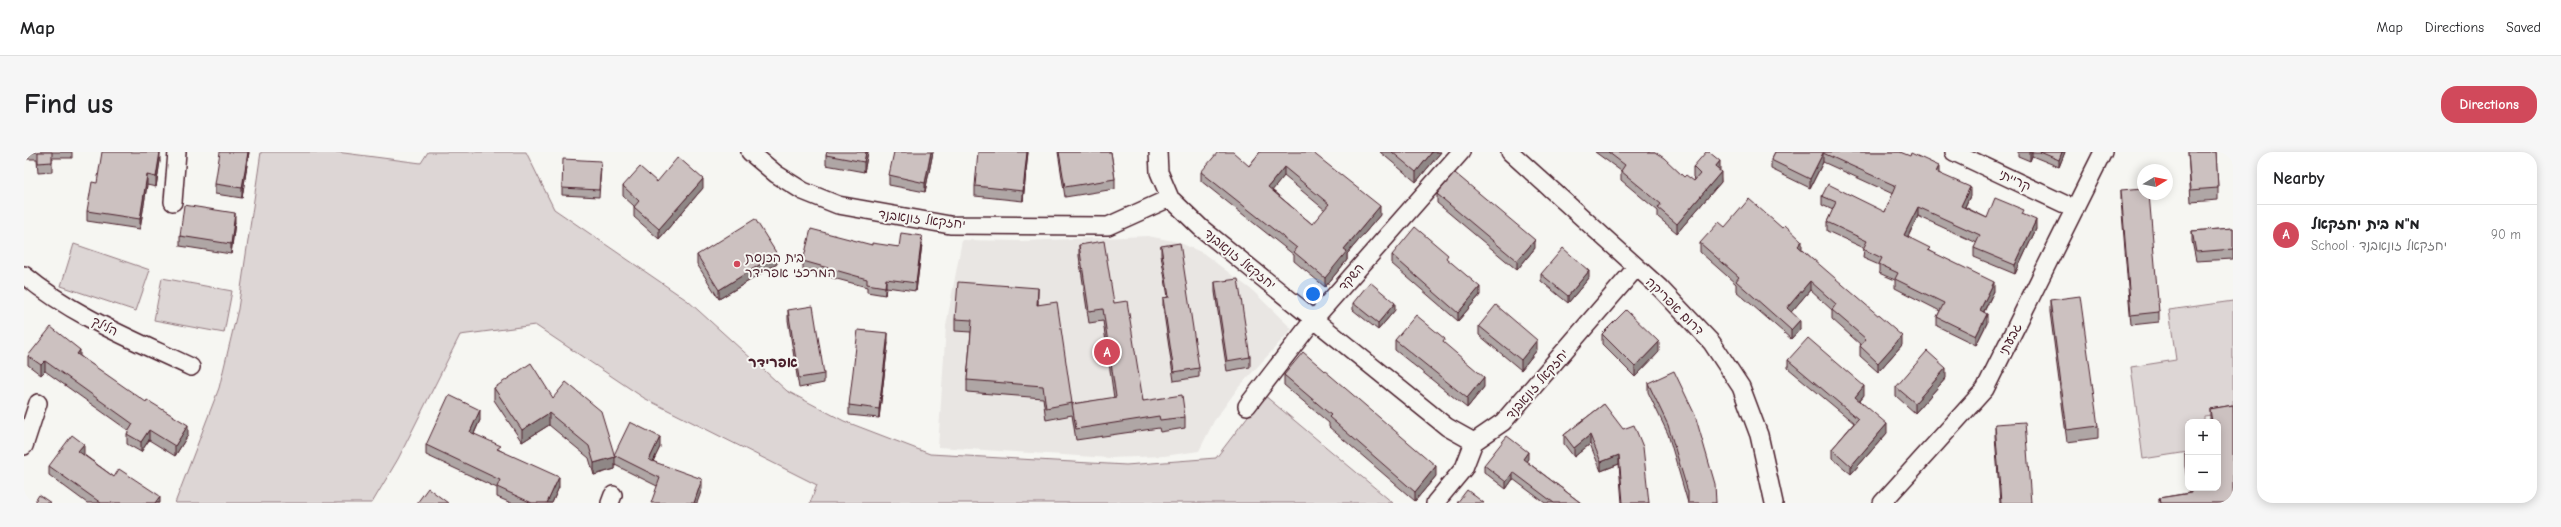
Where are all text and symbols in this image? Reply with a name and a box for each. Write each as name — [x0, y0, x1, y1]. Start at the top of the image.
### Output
text: Map — [20, 17, 55, 39]
text: Map — [2376, 19, 2403, 36]
text: Directions — [2425, 19, 2484, 36]
text: Saved — [2506, 19, 2541, 36]
button: Directions — [2441, 86, 2537, 123]
text: Find us — [24, 88, 113, 120]
north arrow — [2137, 164, 2173, 200]
street label: קרייתי — [1996, 166, 2033, 195]
text: Nearby — [2273, 169, 2324, 188]
street label: יחזקאל זונאבנד — [877, 206, 967, 232]
text: מ"מ בית יחזקאל — [2311, 215, 2420, 233]
street label: יחזקאל זונאבנד — [1201, 225, 1279, 293]
text: A — [2282, 227, 2290, 242]
text: 90 m — [2491, 227, 2521, 242]
text: School · יחזקאל זונאבנד — [2311, 238, 2447, 253]
place label: בית הכנסת המרכזי אפרידר — [745, 250, 836, 280]
marker: בית הכנסת המרכזי אפרידר — [732, 259, 742, 269]
street label: השקד — [1335, 260, 1368, 294]
street label: דרום אפריקה — [1642, 274, 1707, 339]
your location — [1303, 284, 1323, 304]
street label: הלילך — [89, 313, 121, 340]
street label: גבעתי — [1996, 320, 2024, 358]
pin: A — [1094, 337, 1120, 367]
street label: יחזקאל זונאבנד — [1502, 346, 1572, 422]
district label: אפרידר — [748, 354, 798, 371]
map controls — [2185, 419, 2221, 491]
button: + — [2185, 419, 2221, 455]
button: − — [2185, 455, 2221, 491]

